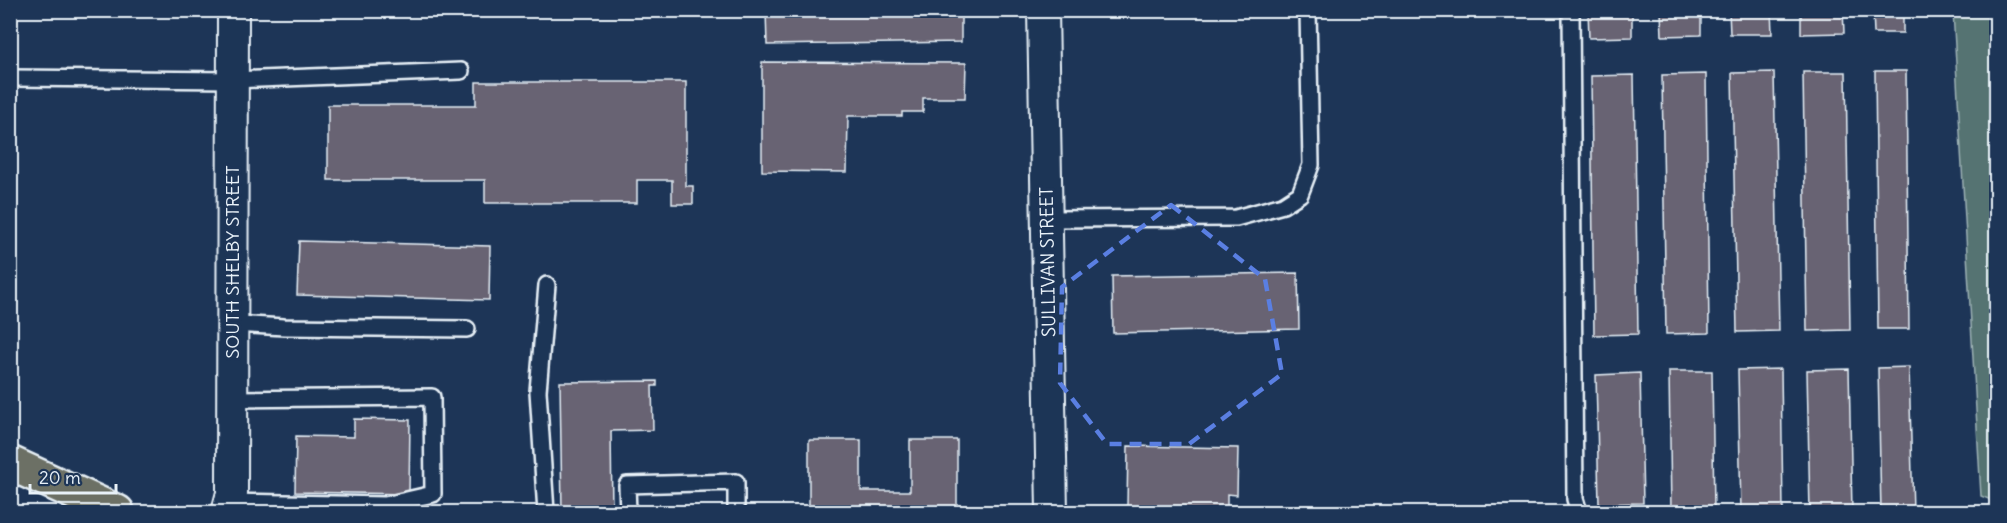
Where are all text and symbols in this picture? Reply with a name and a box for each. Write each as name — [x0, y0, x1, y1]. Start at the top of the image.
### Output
street label: SOUTH SHELBY STREET — [221, 165, 244, 359]
street label: SULLIVAN STREET — [1035, 187, 1060, 337]
scale bar — [30, 457, 116, 495]
text: 20 m — [39, 466, 81, 489]

